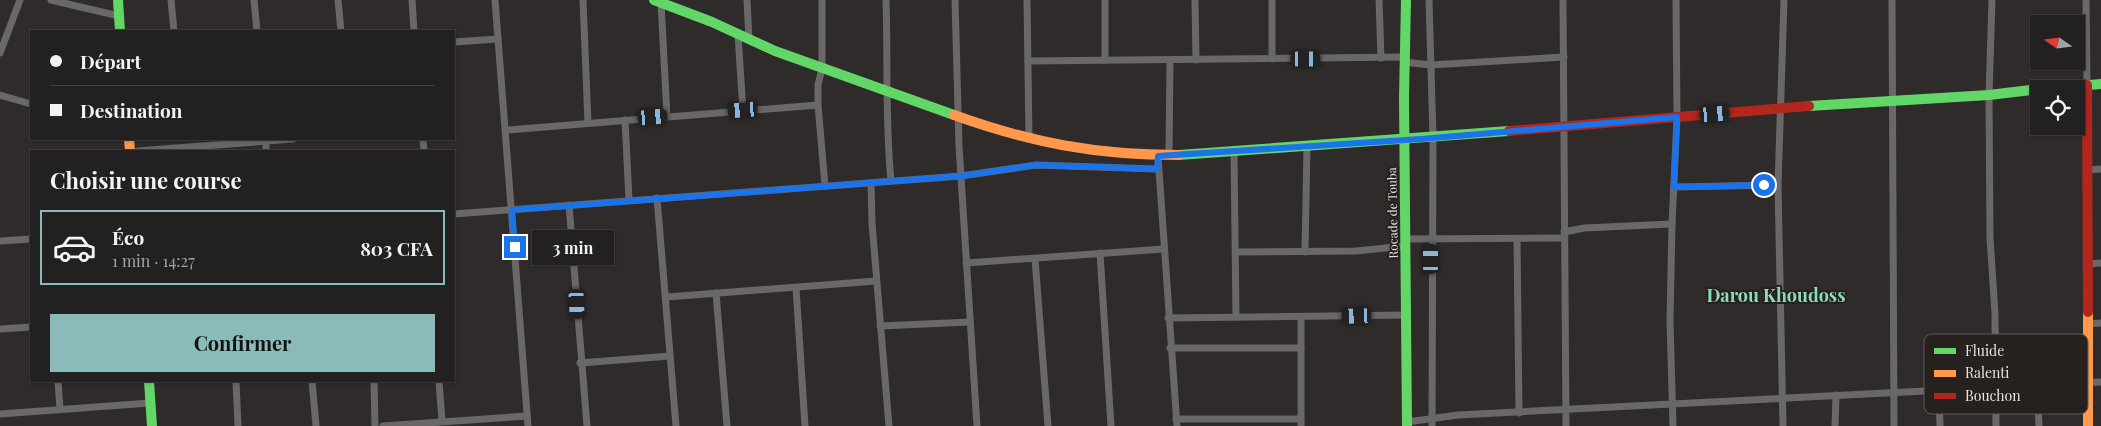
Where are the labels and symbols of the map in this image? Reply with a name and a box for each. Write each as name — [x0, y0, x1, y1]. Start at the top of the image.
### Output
north arrow — [2030, 15, 2085, 70]
car — [1291, 52, 1321, 67]
car — [727, 101, 758, 119]
car — [1699, 105, 1730, 123]
car — [637, 108, 668, 126]
street label: Rocade de Touba — [1383, 167, 1401, 259]
route start — [1753, 174, 1775, 196]
callout: 3 min — [532, 230, 615, 264]
route end — [504, 236, 526, 258]
car — [1423, 244, 1438, 274]
district label: Darou Khoudoss — [1706, 283, 1846, 307]
car — [568, 289, 585, 319]
car — [1341, 308, 1372, 324]
legend — [1924, 334, 2088, 414]
text: Fluide — [1965, 341, 2004, 360]
text: Ralenti — [1965, 363, 2009, 382]
text: Bouchon — [1965, 386, 2021, 405]

